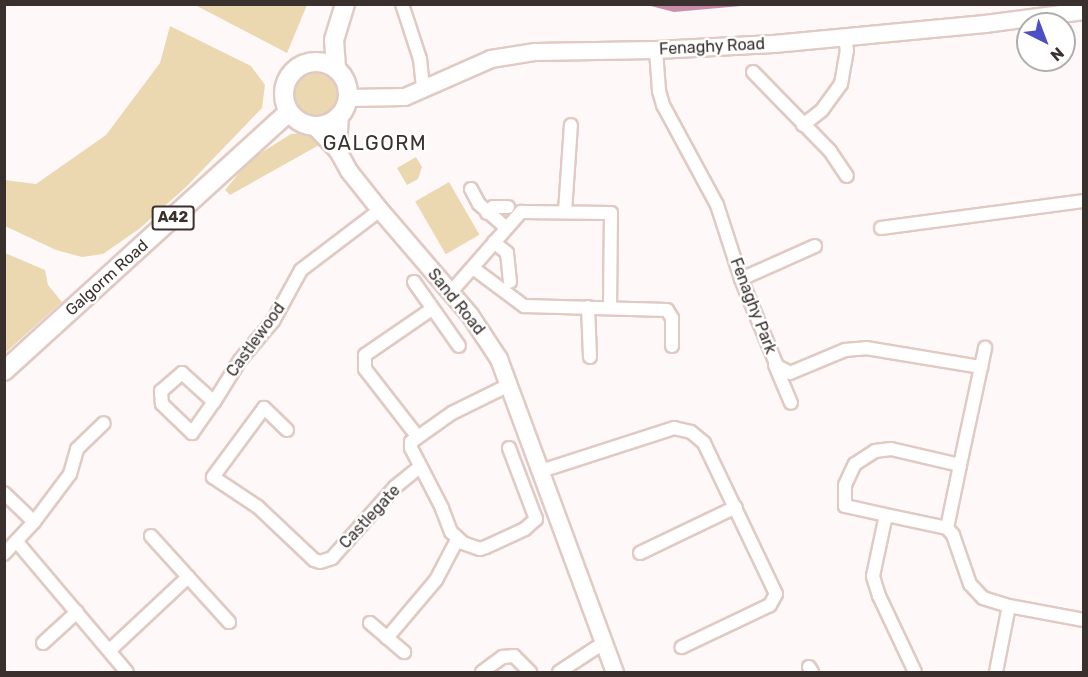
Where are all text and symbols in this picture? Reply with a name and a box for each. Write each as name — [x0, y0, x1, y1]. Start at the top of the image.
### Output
north arrow — [1016, 12, 1076, 72]
street label: Fenaghy Road — [658, 35, 766, 59]
text: N — [1046, 43, 1068, 65]
district label: GALGORM — [323, 131, 427, 155]
road number: A42 — [150, 206, 195, 230]
street label: Galgorm Road — [62, 236, 152, 320]
street label: Fenaghy Park — [726, 255, 780, 357]
street label: Sand Road — [423, 265, 489, 339]
street label: Castlewood — [223, 299, 289, 381]
street label: Castlegate — [336, 481, 404, 553]

